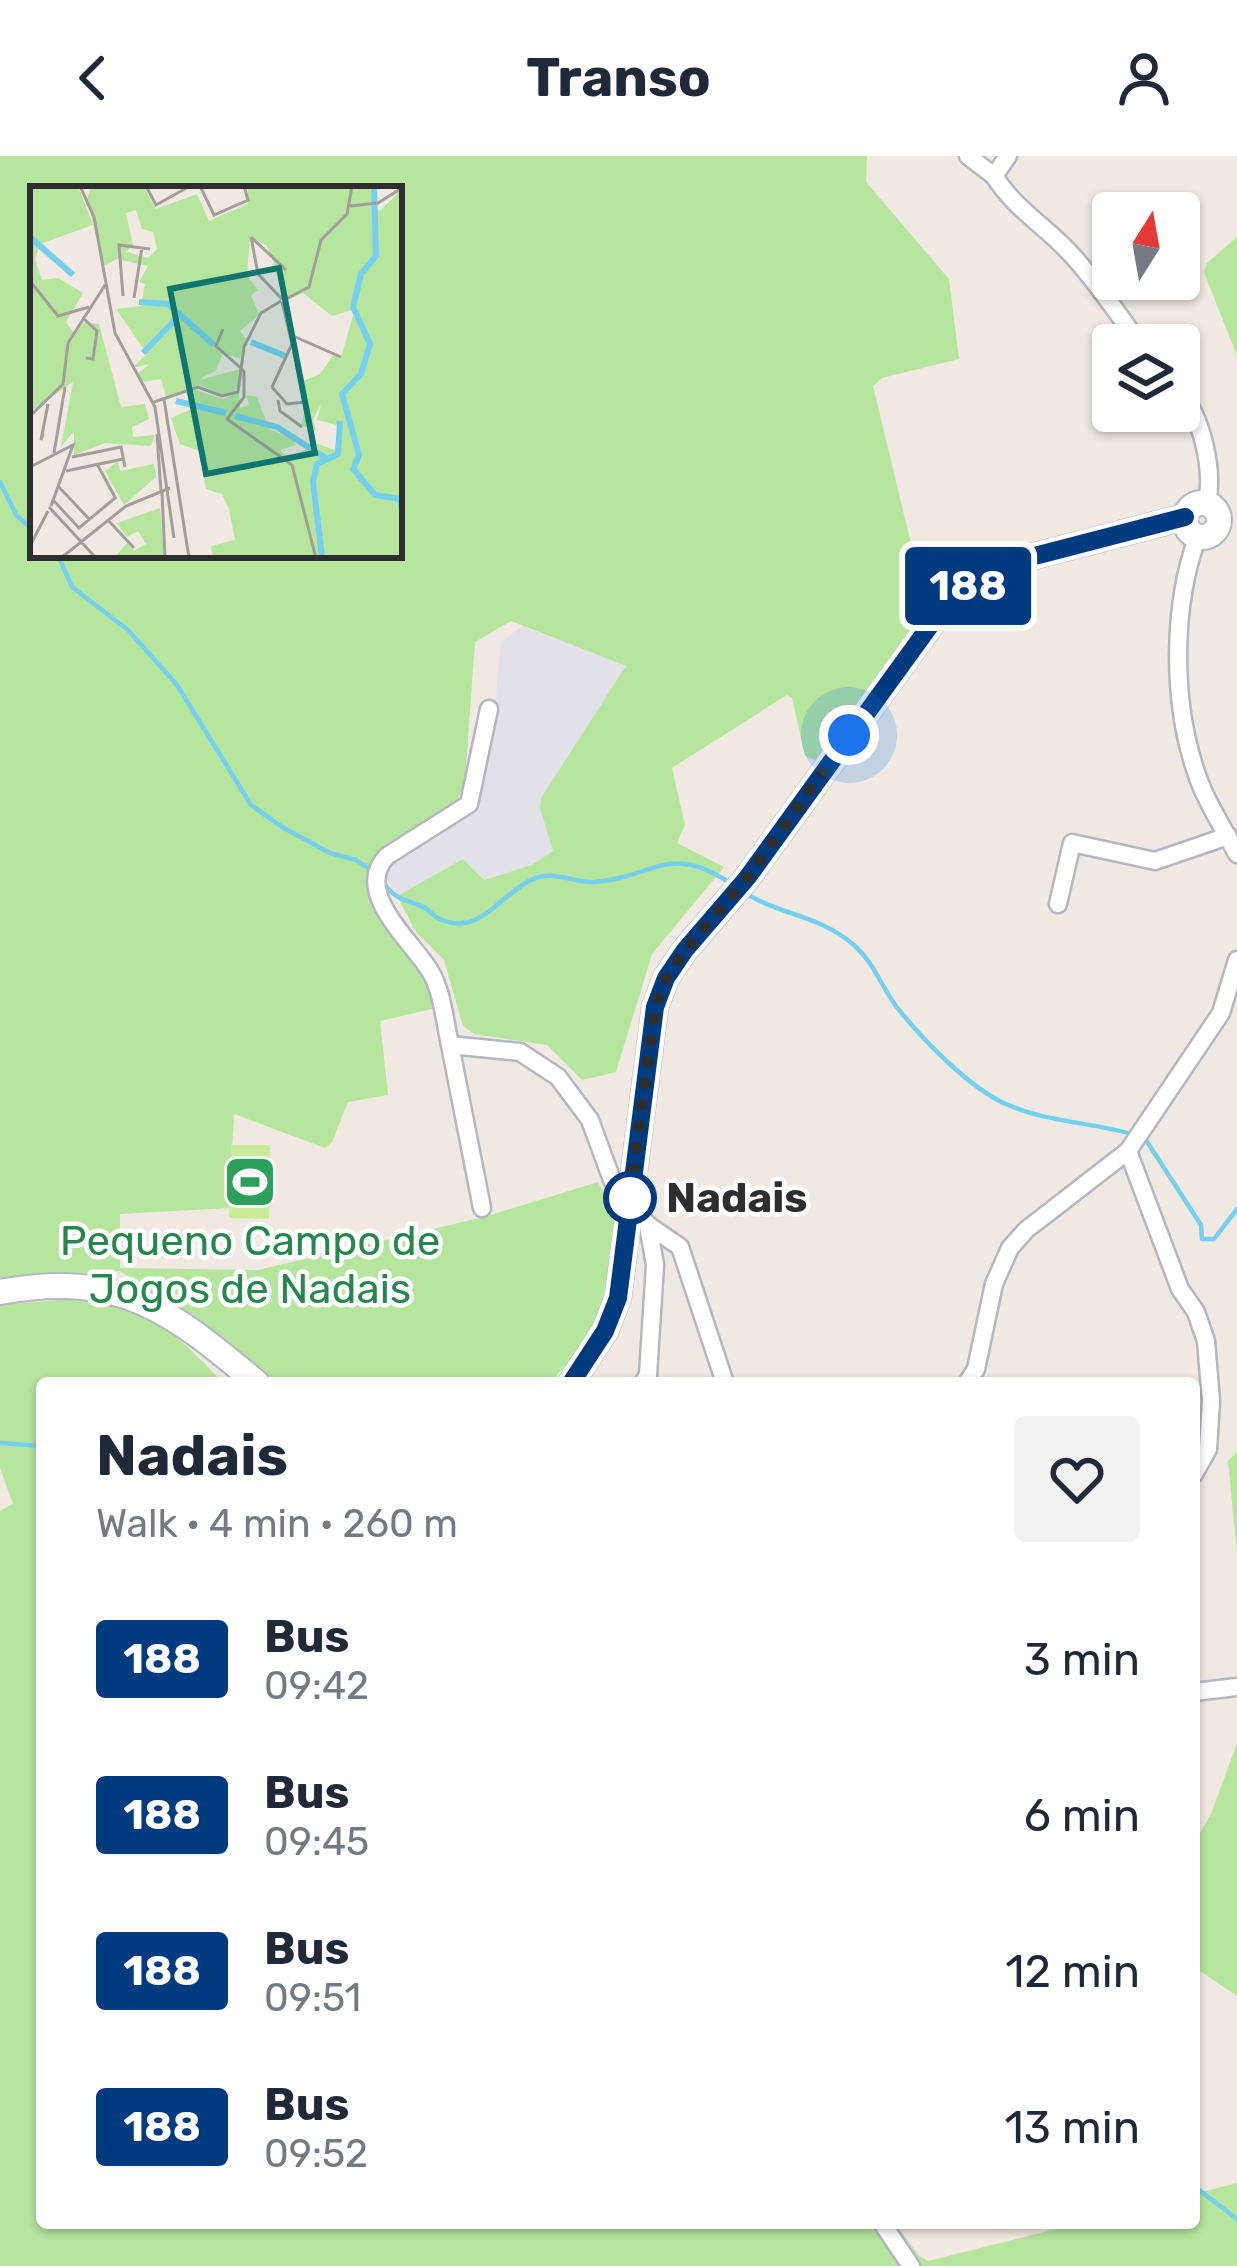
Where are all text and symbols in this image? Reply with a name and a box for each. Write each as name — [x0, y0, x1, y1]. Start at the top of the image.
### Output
icon: back — [60, 45, 126, 111]
icon: person — [1111, 45, 1177, 111]
text: Transo — [526, 46, 711, 110]
inset map — [30, 186, 402, 558]
north arrow — [1092, 192, 1200, 300]
map controls — [1092, 192, 1200, 432]
button: layers — [1092, 324, 1200, 432]
line badge: 188 — [899, 547, 1037, 625]
text: 188 — [929, 561, 1007, 611]
your location — [819, 705, 879, 765]
sports icon: Pequeno Campo de Jogos de Nadais — [222, 1154, 278, 1210]
marker: Nadais — [605, 1173, 655, 1223]
place label: Nadais — [666, 1173, 808, 1223]
place label: Pequeno Campo de Jogos de Nadais — [60, 1216, 440, 1314]
button: heart — [1014, 1416, 1140, 1542]
text: Nadais — [96, 1422, 288, 1489]
text: Walk · 4 min · 260 m — [96, 1501, 458, 1547]
text: Bus — [264, 1610, 349, 1663]
text: 3 min — [1024, 1633, 1140, 1686]
text: 188 — [123, 1634, 201, 1684]
text: 09:42 — [264, 1663, 369, 1709]
text: Bus — [264, 1766, 349, 1819]
text: 6 min — [1024, 1789, 1140, 1842]
text: 188 — [123, 1790, 201, 1840]
text: 09:45 — [264, 1819, 369, 1865]
text: Bus — [264, 1922, 349, 1975]
text: 12 min — [1005, 1945, 1140, 1998]
text: 188 — [123, 1946, 201, 1996]
text: 09:51 — [264, 1975, 361, 2021]
text: Bus — [264, 2078, 349, 2131]
text: 13 min — [1005, 2101, 1140, 2154]
text: 188 — [123, 2102, 201, 2152]
text: 09:52 — [264, 2131, 368, 2177]

